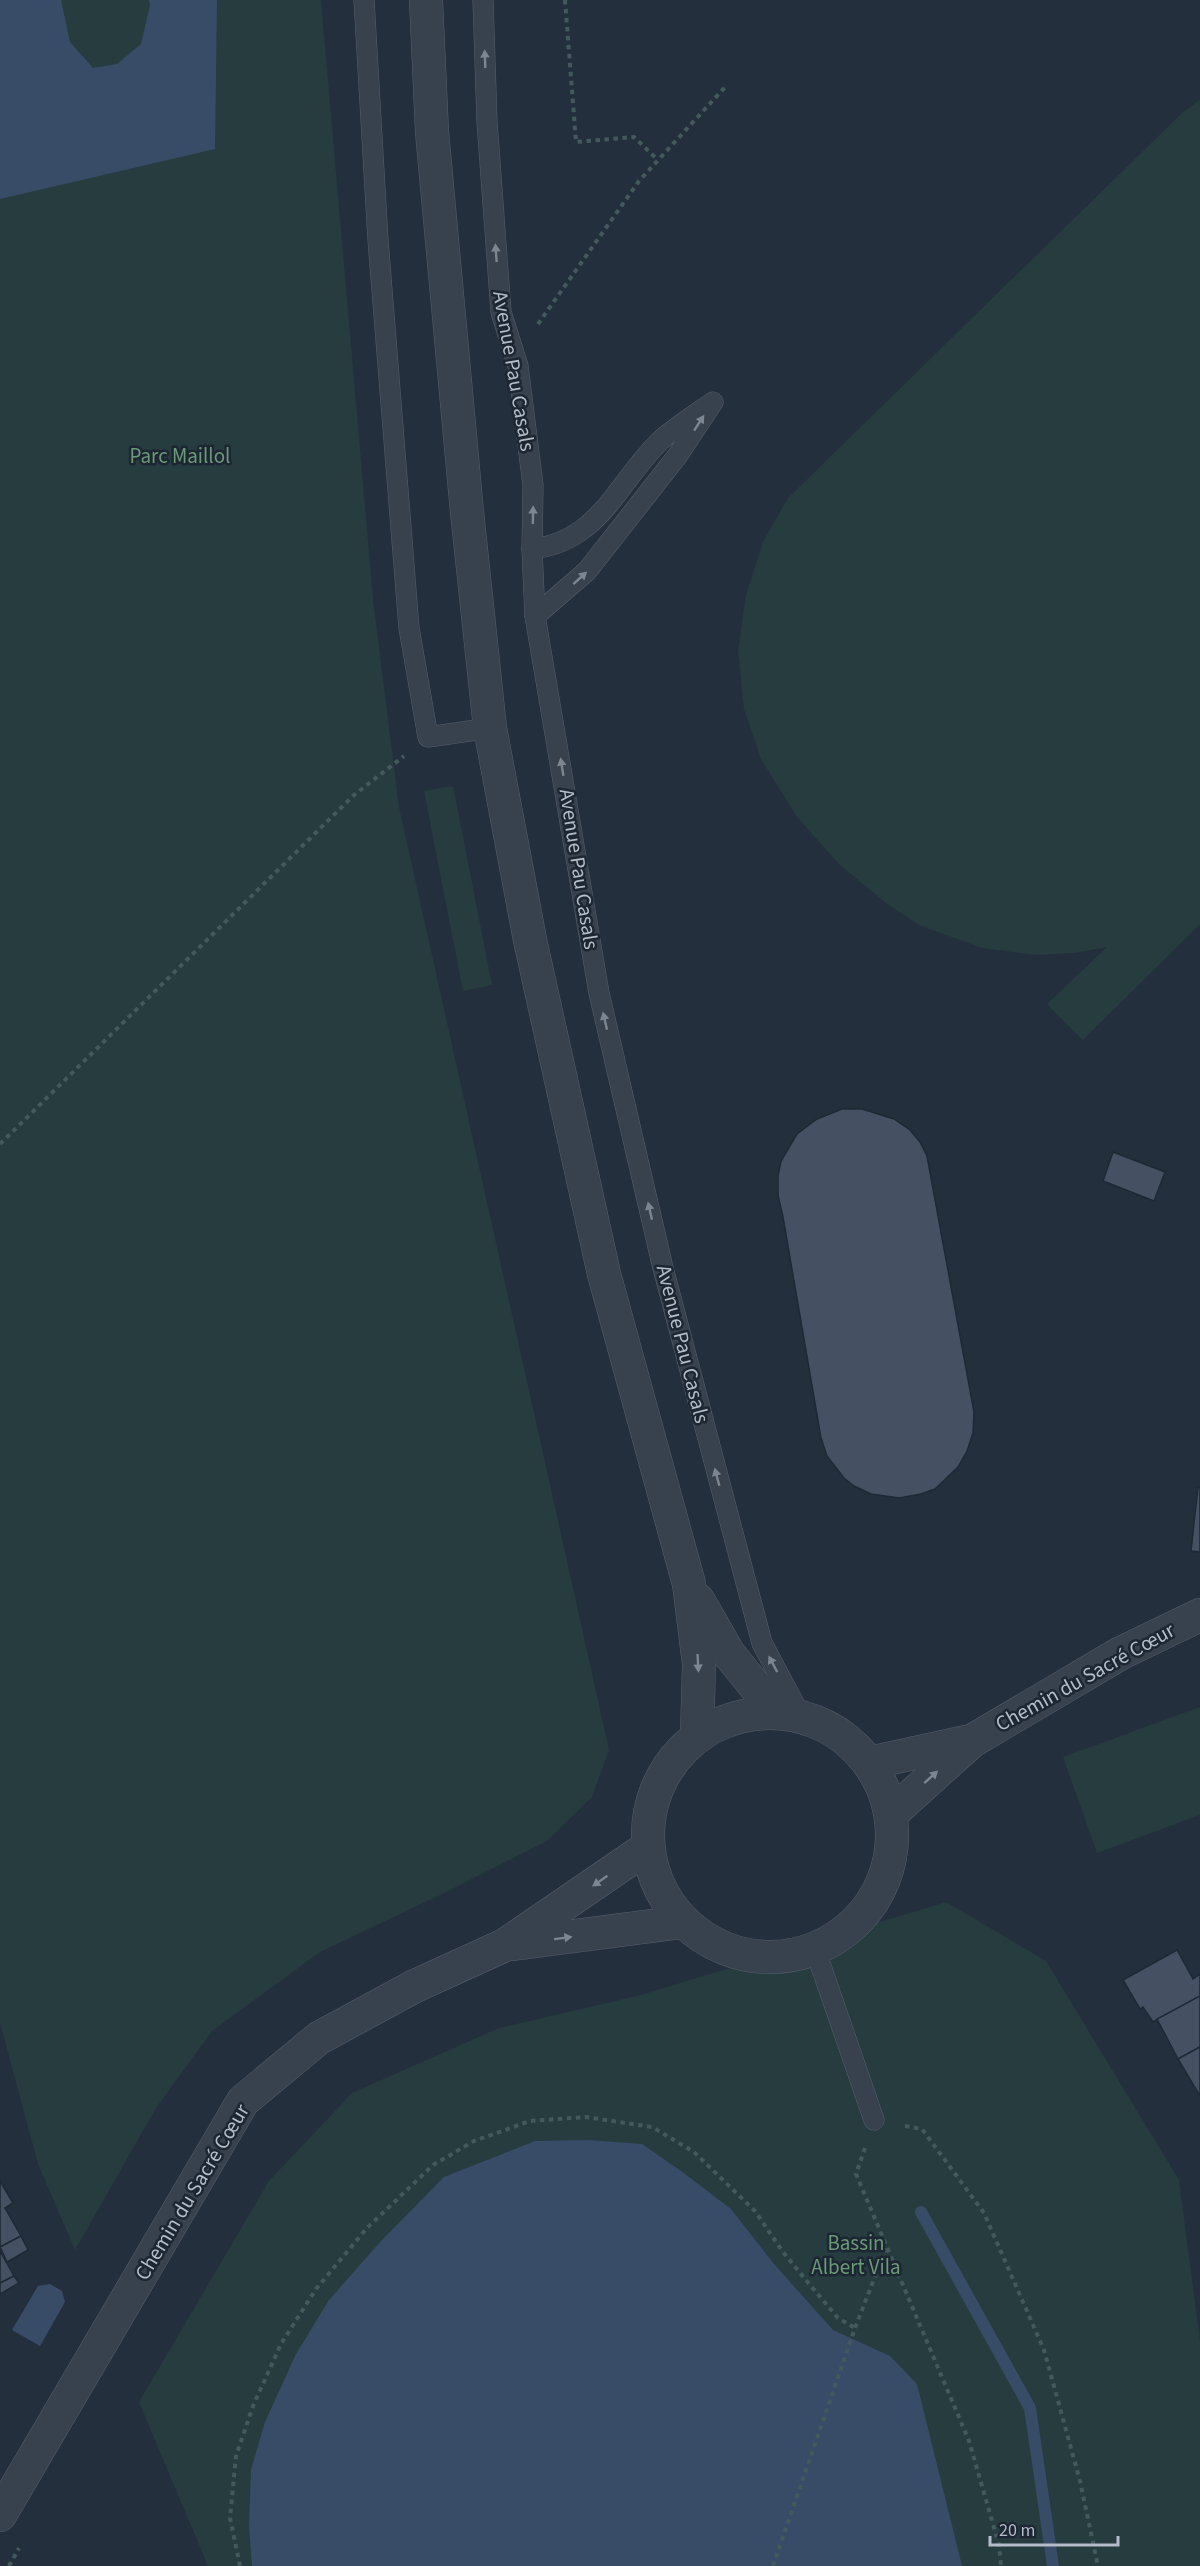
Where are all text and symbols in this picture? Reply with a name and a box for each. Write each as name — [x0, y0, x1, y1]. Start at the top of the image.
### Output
one-way arrow — [480, 49, 490, 68]
one-way arrow — [492, 244, 501, 263]
street label: Avenue Pau Casals — [485, 289, 543, 454]
one-way arrow — [693, 416, 705, 432]
park label: Parc Maillol — [130, 441, 230, 471]
one-way arrow — [528, 506, 537, 525]
one-way arrow — [572, 572, 587, 585]
one-way arrow — [557, 757, 566, 776]
street label: Avenue Pau Casals — [551, 787, 607, 952]
one-way arrow — [600, 1012, 610, 1030]
one-way arrow — [644, 1202, 654, 1220]
street label: Avenue Pau Casals — [649, 1262, 717, 1427]
one-way arrow — [712, 1468, 722, 1486]
street label: Chemin du Sacré Cœur — [990, 1615, 1181, 1739]
one-way arrow — [694, 1653, 703, 1672]
one-way arrow — [768, 1655, 778, 1672]
one-way arrow — [924, 1770, 939, 1784]
one-way arrow — [593, 1875, 609, 1887]
one-way arrow — [554, 1933, 573, 1942]
street label: Chemin du Sacré Cœur — [127, 2098, 257, 2286]
park label: Bassin Albert Vila — [811, 2228, 901, 2282]
scale bar — [990, 2509, 1118, 2547]
text: 20 m — [999, 2518, 1035, 2543]

